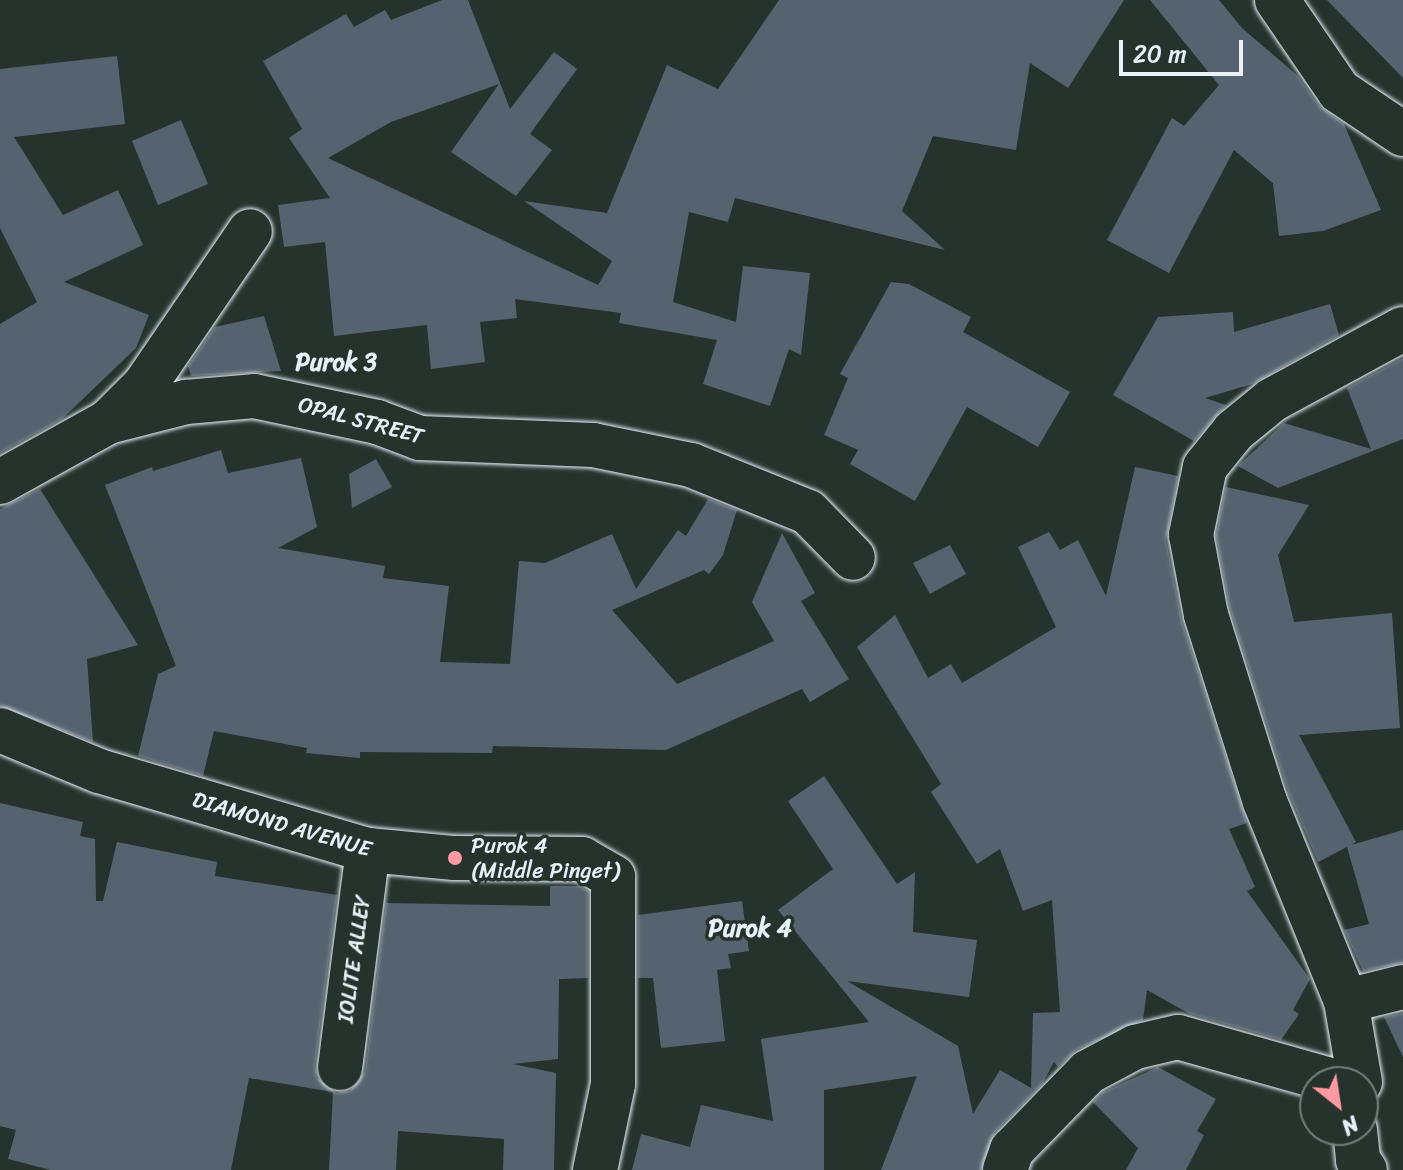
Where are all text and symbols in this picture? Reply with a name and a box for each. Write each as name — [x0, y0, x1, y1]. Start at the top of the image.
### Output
scale bar — [1123, 24, 1247, 74]
text: 20 m — [1133, 33, 1187, 75]
district label: Purok 3 — [295, 349, 377, 377]
street label: OPAL STREET — [294, 390, 428, 450]
street label: DIAMOND AVENUE — [189, 786, 375, 862]
place label: Purok 4 (Middle Pinget) — [471, 832, 620, 884]
marker: Purok 4 (Middle Pinget) — [446, 849, 464, 867]
street label: IOLITE ALLEY — [332, 893, 376, 1025]
district label: Purok 4 — [708, 915, 792, 943]
north arrow — [1299, 1066, 1379, 1146]
text: N — [1334, 1105, 1367, 1146]

